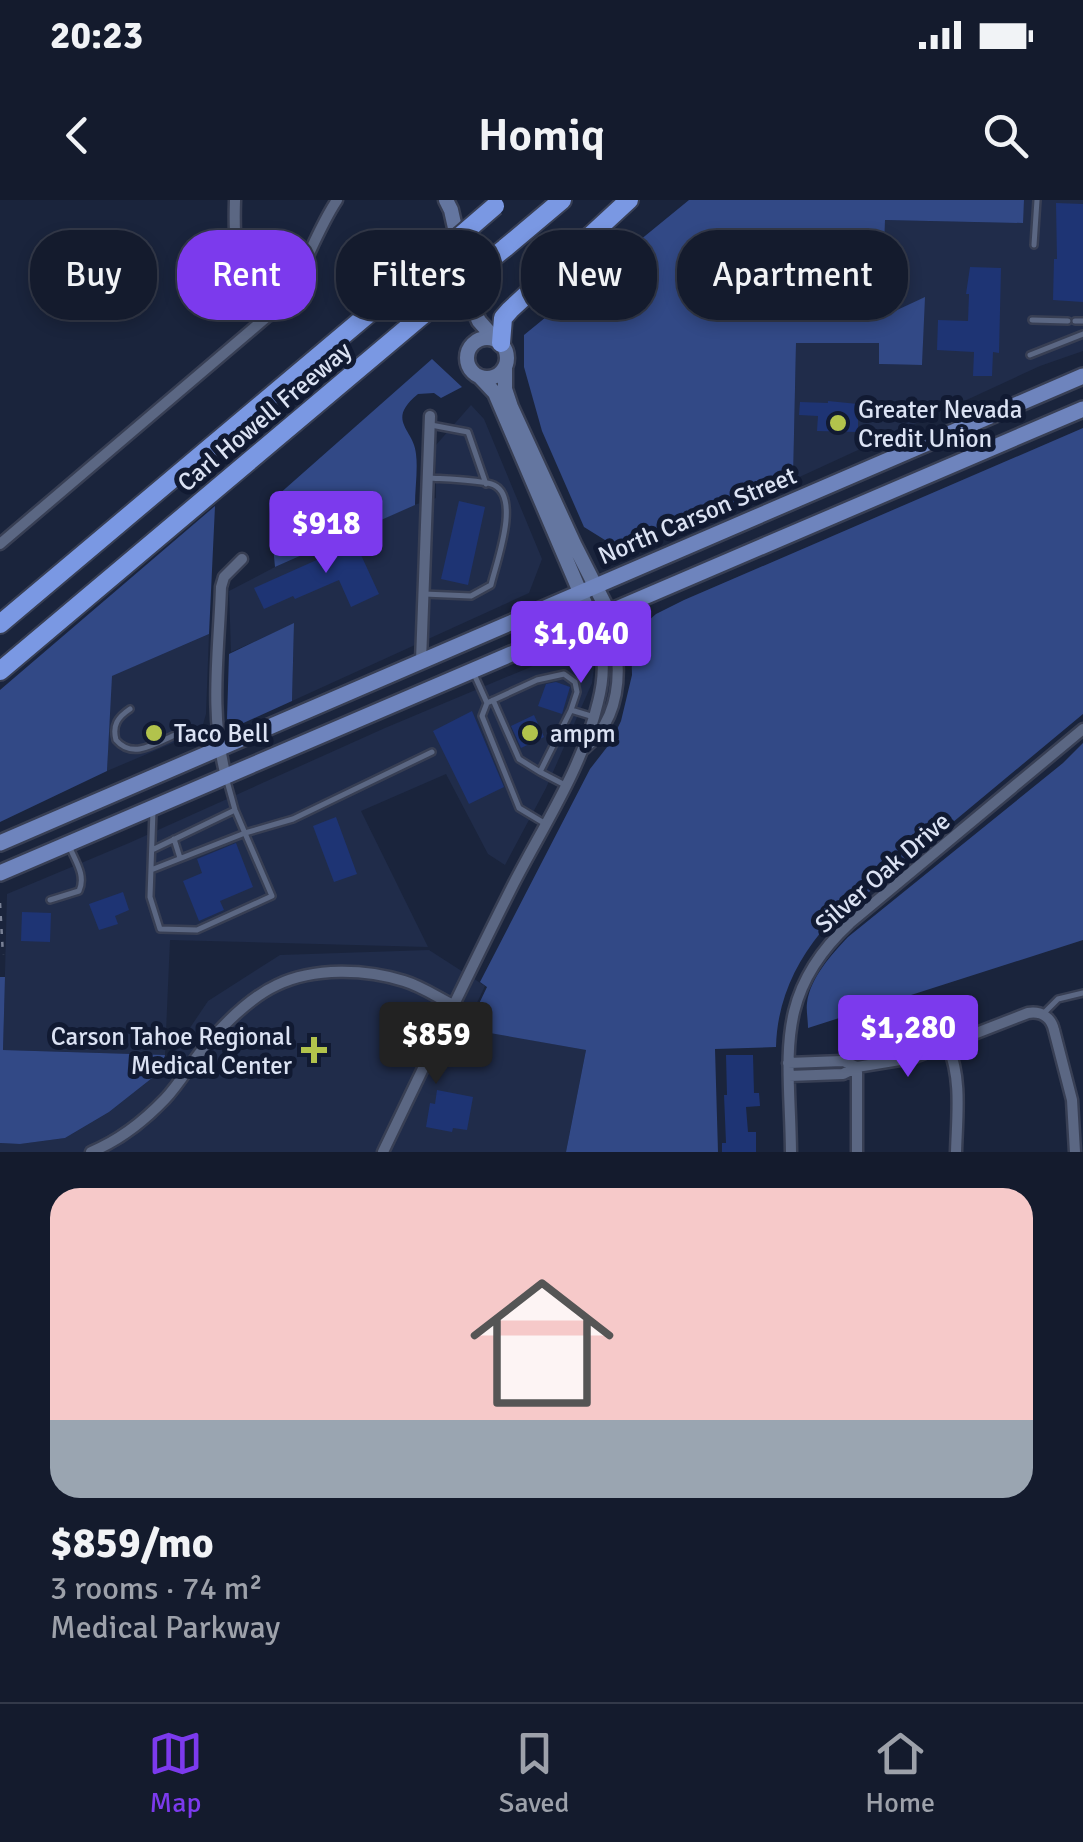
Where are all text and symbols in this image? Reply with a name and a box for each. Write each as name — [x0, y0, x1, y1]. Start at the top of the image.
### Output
text: 20:23 — [50, 12, 143, 59]
icon: back — [50, 108, 105, 163]
text: Homiq — [478, 108, 605, 163]
icon: search — [978, 108, 1033, 163]
chip: Buy — [30, 230, 157, 320]
chip: Rent — [177, 230, 316, 320]
chip: Filters — [336, 230, 501, 320]
chip: New — [521, 230, 657, 320]
chip: Apartment — [677, 230, 908, 320]
street label: Carl Howell Freeway — [171, 335, 358, 498]
place label: Greater Nevada Credit Union — [858, 394, 1023, 454]
marker: Greater Nevada Credit Union — [827, 412, 849, 434]
street label: North Carson Street — [593, 460, 801, 571]
pin: $918 — [267, 491, 385, 576]
text: $918 — [291, 504, 361, 543]
pin: $1,040 — [500, 601, 662, 686]
text: $1,040 — [533, 614, 629, 653]
place label: Taco Bell — [174, 718, 269, 749]
place label: ampm — [550, 718, 616, 749]
marker: Taco Bell — [143, 722, 165, 744]
marker: ampm — [519, 722, 541, 744]
street label: Silver Oak Drive — [808, 805, 956, 939]
pin: $1,280 — [827, 995, 989, 1080]
pin: $859 — [377, 1002, 495, 1087]
text: $1,280 — [860, 1008, 956, 1047]
text: $859 — [401, 1015, 471, 1054]
place label: Carson Tahoe Regional Medical Center — [51, 1021, 293, 1081]
marker: Carson Tahoe Regional Medical Center — [301, 1037, 327, 1063]
icon: home — [452, 1253, 632, 1433]
text: $859/mo — [50, 1518, 214, 1569]
text: 3 rooms · 74 m² — [50, 1569, 263, 1608]
text: Medical Parkway — [50, 1608, 280, 1647]
tab: Map — [148, 1726, 203, 1820]
tab: Saved — [499, 1726, 569, 1820]
tab: Home — [865, 1726, 935, 1820]

